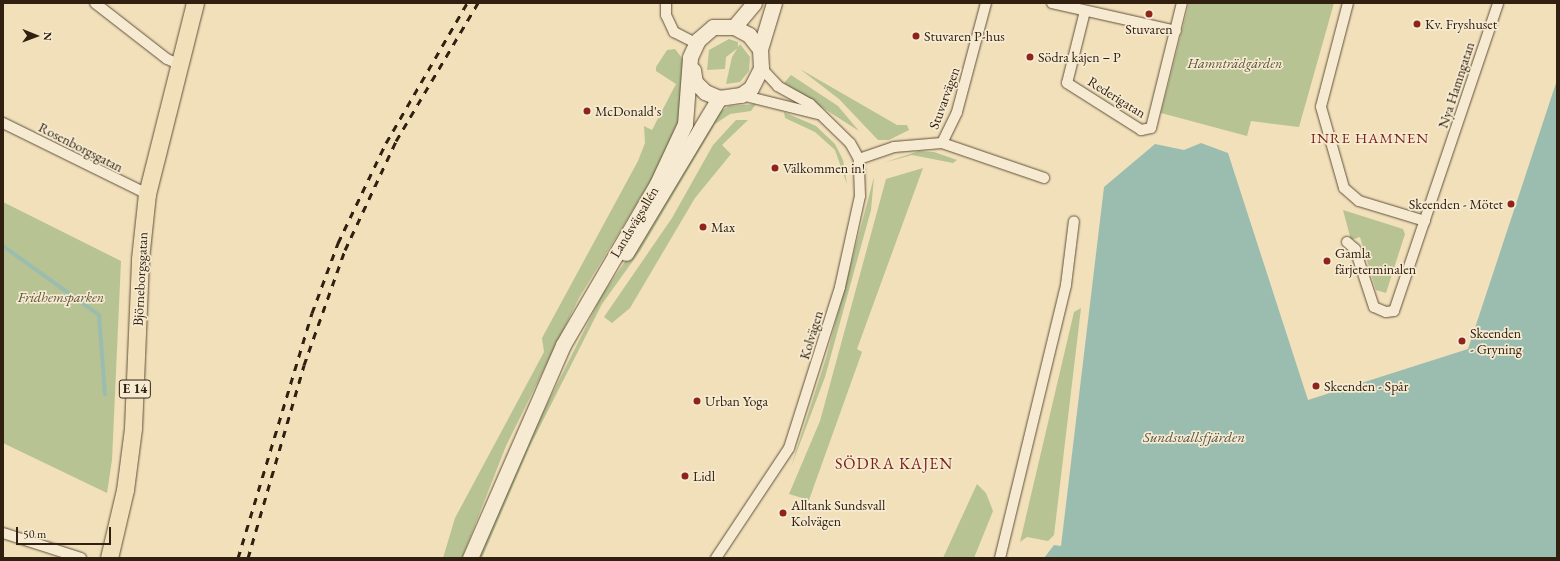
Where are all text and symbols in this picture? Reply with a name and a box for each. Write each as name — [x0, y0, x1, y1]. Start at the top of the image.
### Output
marker: Stuvaren — [1144, 9, 1154, 19]
north arrow — [16, 16, 56, 56]
place label: Kv. Fryshuset — [1425, 16, 1497, 32]
marker: Kv. Fryshuset — [1412, 19, 1422, 29]
place label: Stuvaren — [1125, 21, 1173, 37]
place label: Stuvaren P-hus — [924, 28, 1005, 44]
marker: Stuvaren P-hus — [911, 31, 921, 41]
text: N — [41, 32, 55, 41]
street label: Nya Hamngatan — [1434, 40, 1478, 130]
place label: Södra kajen – P — [1038, 49, 1121, 65]
marker: Södra kajen – P — [1025, 52, 1035, 62]
park label: Hamnträdgården — [1188, 55, 1282, 71]
street label: Stuvarvägen — [925, 65, 963, 131]
street label: Rederigatan — [1085, 73, 1149, 121]
place label: McDonald's — [595, 103, 661, 119]
marker: McDonald's — [582, 106, 592, 116]
street label: Rosenborgsgatan — [36, 118, 126, 176]
district label: INRE HAMNEN — [1311, 129, 1429, 147]
place label: Välkommen in! — [783, 160, 865, 176]
marker: Välkommen in! — [770, 163, 780, 173]
street label: Landsvägsallén — [606, 183, 662, 261]
place label: Skeenden - Mötet — [1409, 196, 1503, 212]
marker: Skeenden - Mötet — [1506, 199, 1516, 209]
place label: Max — [711, 219, 735, 235]
marker: Max — [698, 222, 708, 232]
street label: Björneborgsgatan — [129, 231, 151, 327]
place label: Gamla färjeterminalen — [1335, 245, 1416, 278]
marker: Gamla färjeterminalen — [1322, 256, 1332, 266]
park label: Fridhemsparken — [18, 289, 104, 305]
street label: Kolvägen — [796, 309, 826, 361]
place label: Skeenden - Gryning — [1470, 325, 1522, 358]
marker: Skeenden - Gryning — [1457, 336, 1467, 346]
road number: E 14 — [118, 378, 152, 400]
place label: Skeenden - Spår — [1324, 378, 1408, 394]
marker: Skeenden - Spår — [1311, 381, 1321, 391]
place label: Urban Yoga — [705, 393, 768, 409]
marker: Urban Yoga — [692, 396, 702, 406]
water label: Sundsvallsfjärden — [1143, 428, 1245, 446]
district label: SÖDRA KAJEN — [835, 454, 953, 474]
place label: Lidl — [693, 468, 715, 484]
marker: Lidl — [680, 471, 690, 481]
place label: Alltank Sundsvall Kolvägen — [791, 497, 885, 530]
marker: Alltank Sundsvall Kolvägen — [778, 508, 788, 518]
scale bar — [18, 519, 113, 545]
text: 50 m — [23, 526, 46, 542]

